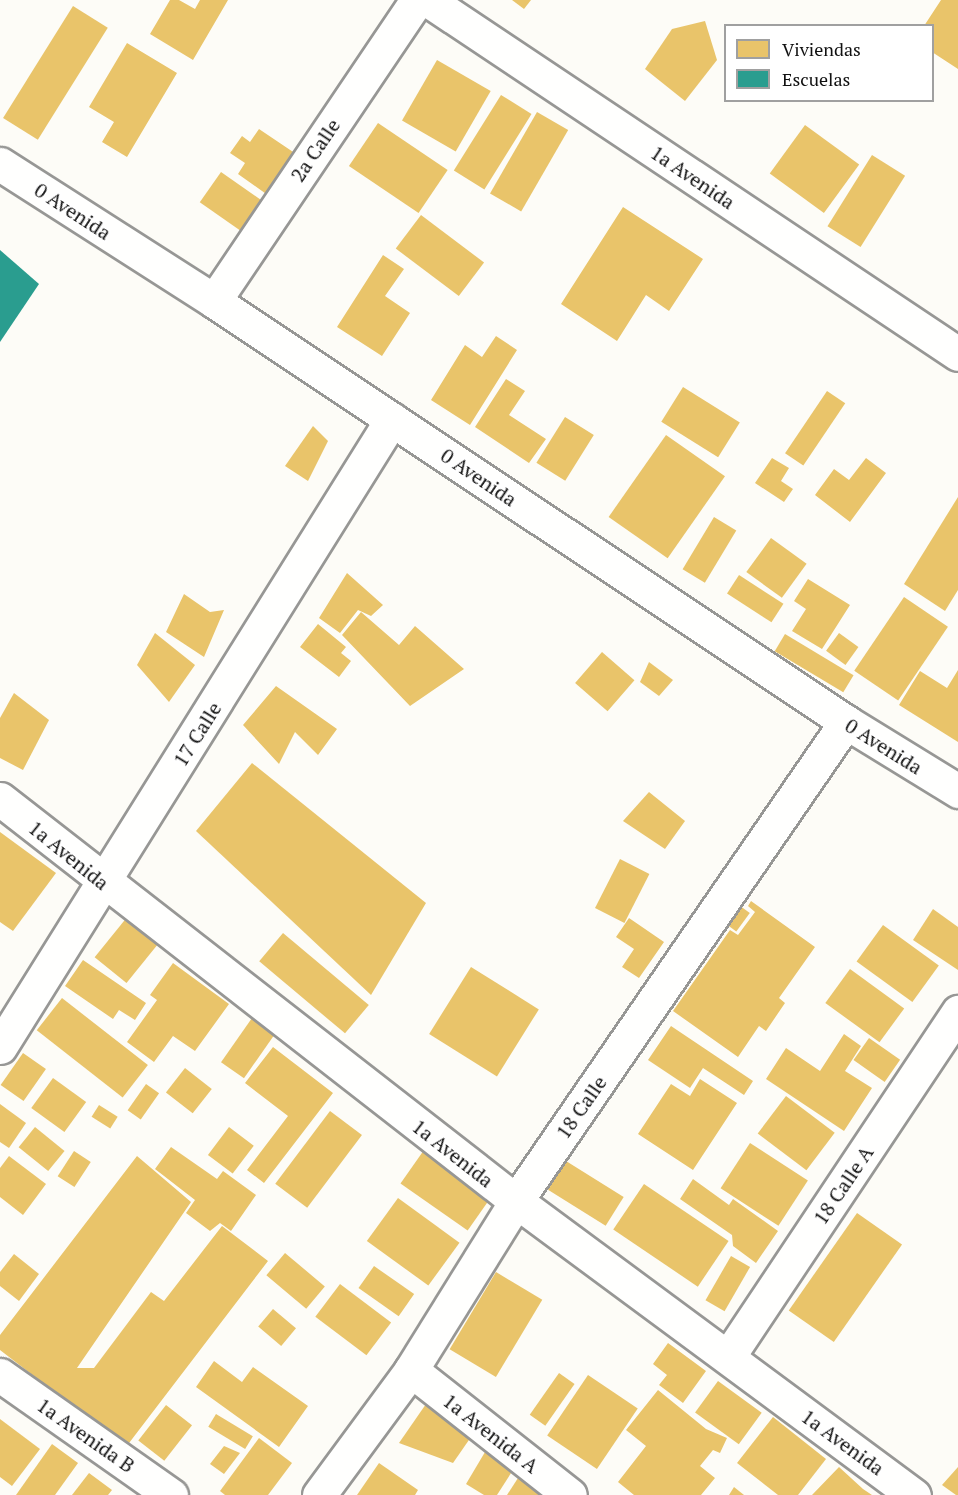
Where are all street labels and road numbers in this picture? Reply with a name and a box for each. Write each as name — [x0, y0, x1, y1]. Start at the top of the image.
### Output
street label: 2a Calle — [285, 114, 345, 186]
street label: 1a Avenida — [646, 140, 740, 214]
street label: 0 Avenida — [30, 177, 116, 245]
street label: 0 Avenida — [436, 443, 522, 511]
street label: 17 Calle — [168, 697, 226, 771]
street label: 0 Avenida — [841, 713, 927, 779]
street label: 1a Avenida — [24, 815, 114, 895]
street label: 18 Calle — [551, 1071, 611, 1143]
street label: 1a Avenida — [407, 1114, 499, 1192]
street label: 18 Calle A — [808, 1141, 878, 1229]
street label: 1a Avenida A — [438, 1388, 544, 1478]
street label: 1a Avenida B — [32, 1392, 140, 1478]
street label: 1a Avenida — [797, 1404, 889, 1480]

